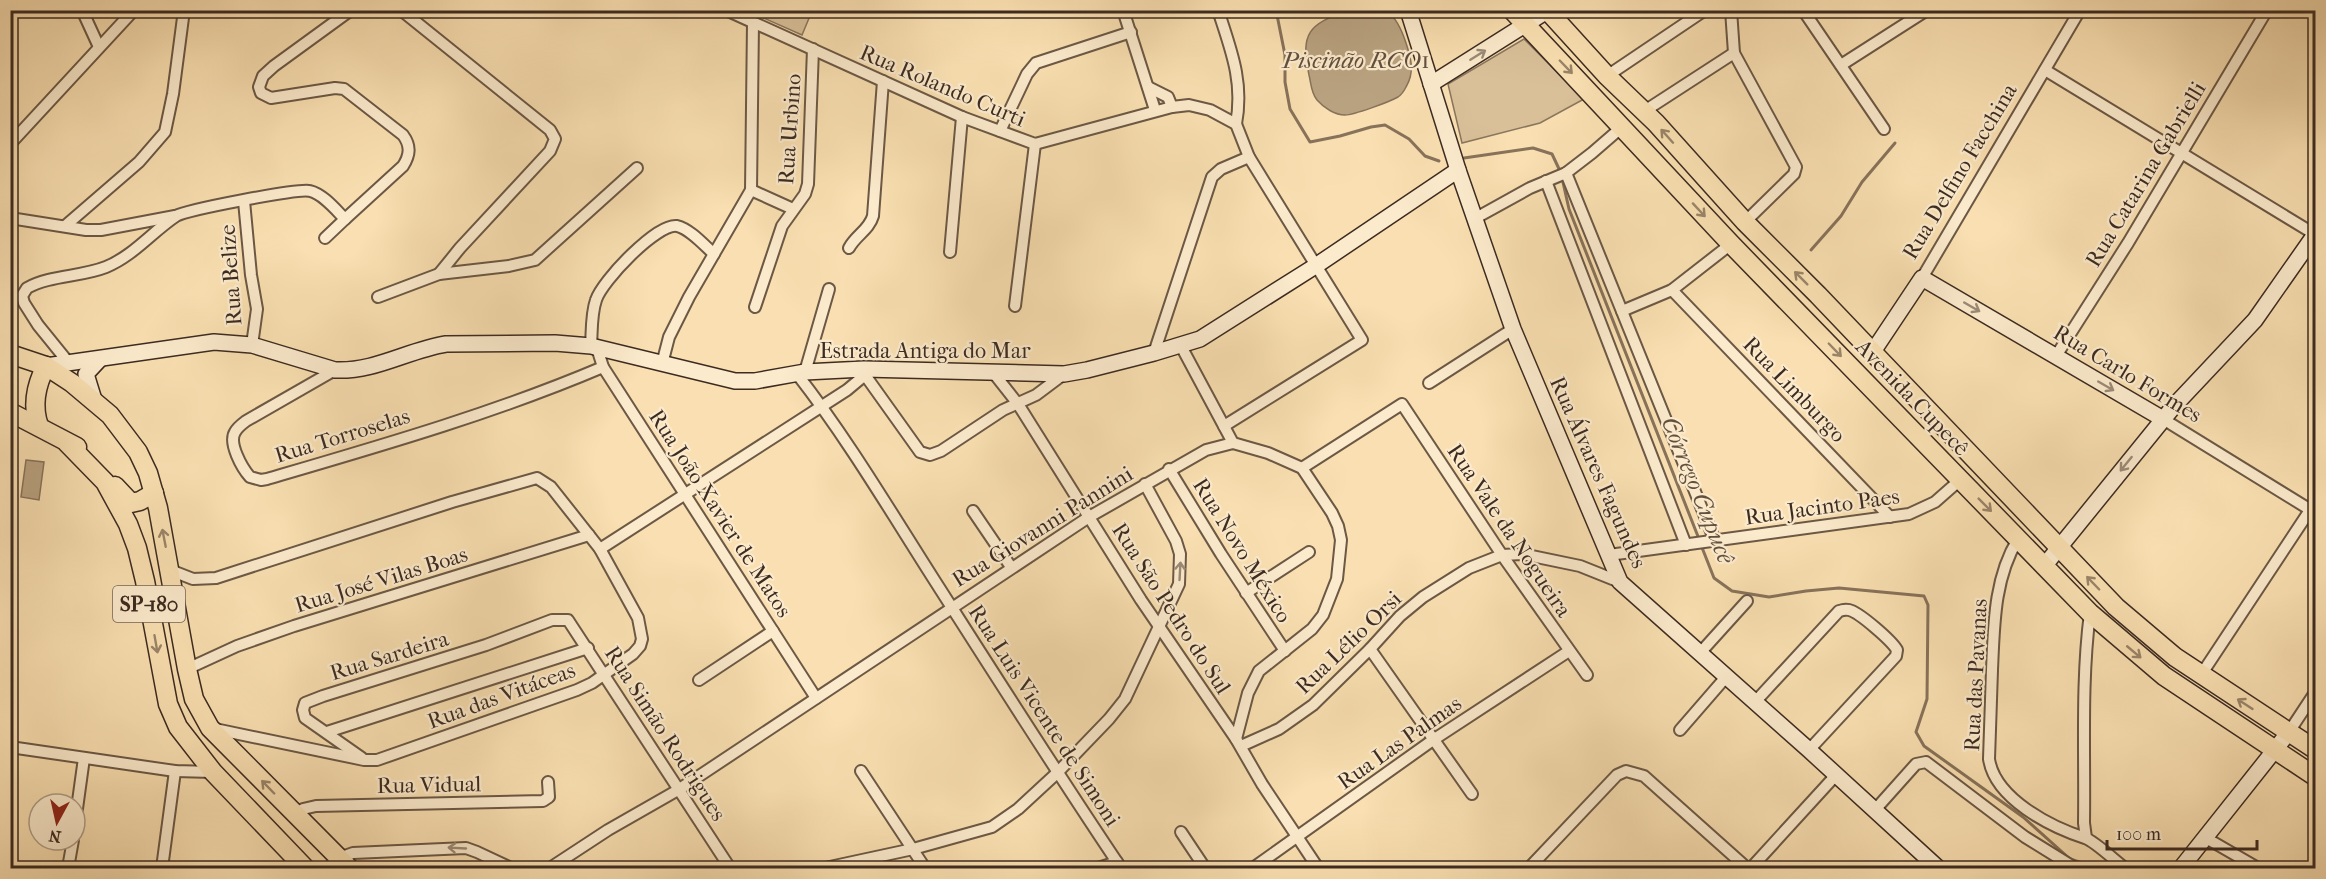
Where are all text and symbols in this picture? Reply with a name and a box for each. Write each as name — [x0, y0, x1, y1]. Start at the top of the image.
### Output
street label: Rua Rolando Curti — [856, 39, 1030, 133]
water label: Piscinão RCO1 — [1281, 46, 1430, 74]
one-way arrow — [1469, 48, 1486, 60]
one-way arrow — [1559, 60, 1573, 75]
street label: Rua Urbino — [773, 73, 807, 185]
street label: Rua Catarina Gabrielli — [2080, 77, 2212, 272]
street label: Rua Delfino Facchina — [1897, 78, 2023, 264]
one-way arrow — [1660, 129, 1674, 144]
one-way arrow — [1692, 202, 1707, 217]
street label: Rua Belize — [214, 223, 247, 326]
one-way arrow — [1793, 270, 1808, 285]
one-way arrow — [1963, 301, 1980, 313]
street label: Rua Carlo Formes — [2049, 319, 2206, 428]
street label: Rua Limburgo — [1737, 331, 1851, 448]
street label: Avenida Cupecê — [1849, 333, 1974, 461]
street label: Estrada Antiga do Mar — [819, 338, 1031, 364]
one-way arrow — [1827, 343, 1842, 358]
street label: Rua Álvares Fagundes — [1544, 372, 1653, 572]
one-way arrow — [2097, 380, 2114, 392]
street label: Rua Torroselas — [272, 403, 413, 469]
street label: Rua João Xavier de Matos — [643, 405, 797, 622]
water label: Córrego Cupucê — [1656, 412, 1741, 569]
street label: Rua Vale da Nogueira — [1442, 439, 1577, 623]
one-way arrow — [2120, 456, 2133, 472]
street label: Rua Giovanni Pannini — [947, 460, 1138, 593]
street label: Rua Novo México — [1187, 473, 1297, 628]
street label: Rua Jacinto Paes — [1743, 483, 1901, 531]
one-way arrow — [1978, 498, 1992, 513]
street label: Rua São Pedro do Sul — [1106, 518, 1236, 699]
one-way arrow — [158, 529, 169, 549]
street label: Rua José Vilas Boas — [292, 541, 471, 619]
one-way arrow — [1174, 561, 1185, 581]
one-way arrow — [2086, 576, 2100, 591]
road number: SP-180 — [113, 586, 185, 622]
street label: Rua Lélio Orsi — [1290, 586, 1407, 700]
street label: Rua das Pavanas — [1959, 598, 1993, 752]
street label: Rua Luis Vicente de Simoni — [963, 600, 1126, 832]
street label: Rua Sardeira — [327, 625, 452, 686]
one-way arrow — [151, 634, 162, 654]
street label: Rua Simão Rodrigues — [599, 641, 731, 826]
one-way arrow — [2126, 645, 2141, 659]
street label: Rua das Vitáceas — [424, 657, 579, 735]
street label: Rua Las Palmas — [1333, 691, 1467, 795]
one-way arrow — [2237, 697, 2254, 709]
street label: Rua Vidual — [377, 771, 481, 799]
one-way arrow — [260, 779, 275, 794]
north arrow — [27, 792, 87, 852]
scale bar — [2107, 813, 2257, 851]
text: 100 m — [2116, 824, 2161, 845]
text: N — [47, 826, 62, 847]
one-way arrow — [447, 843, 467, 854]

